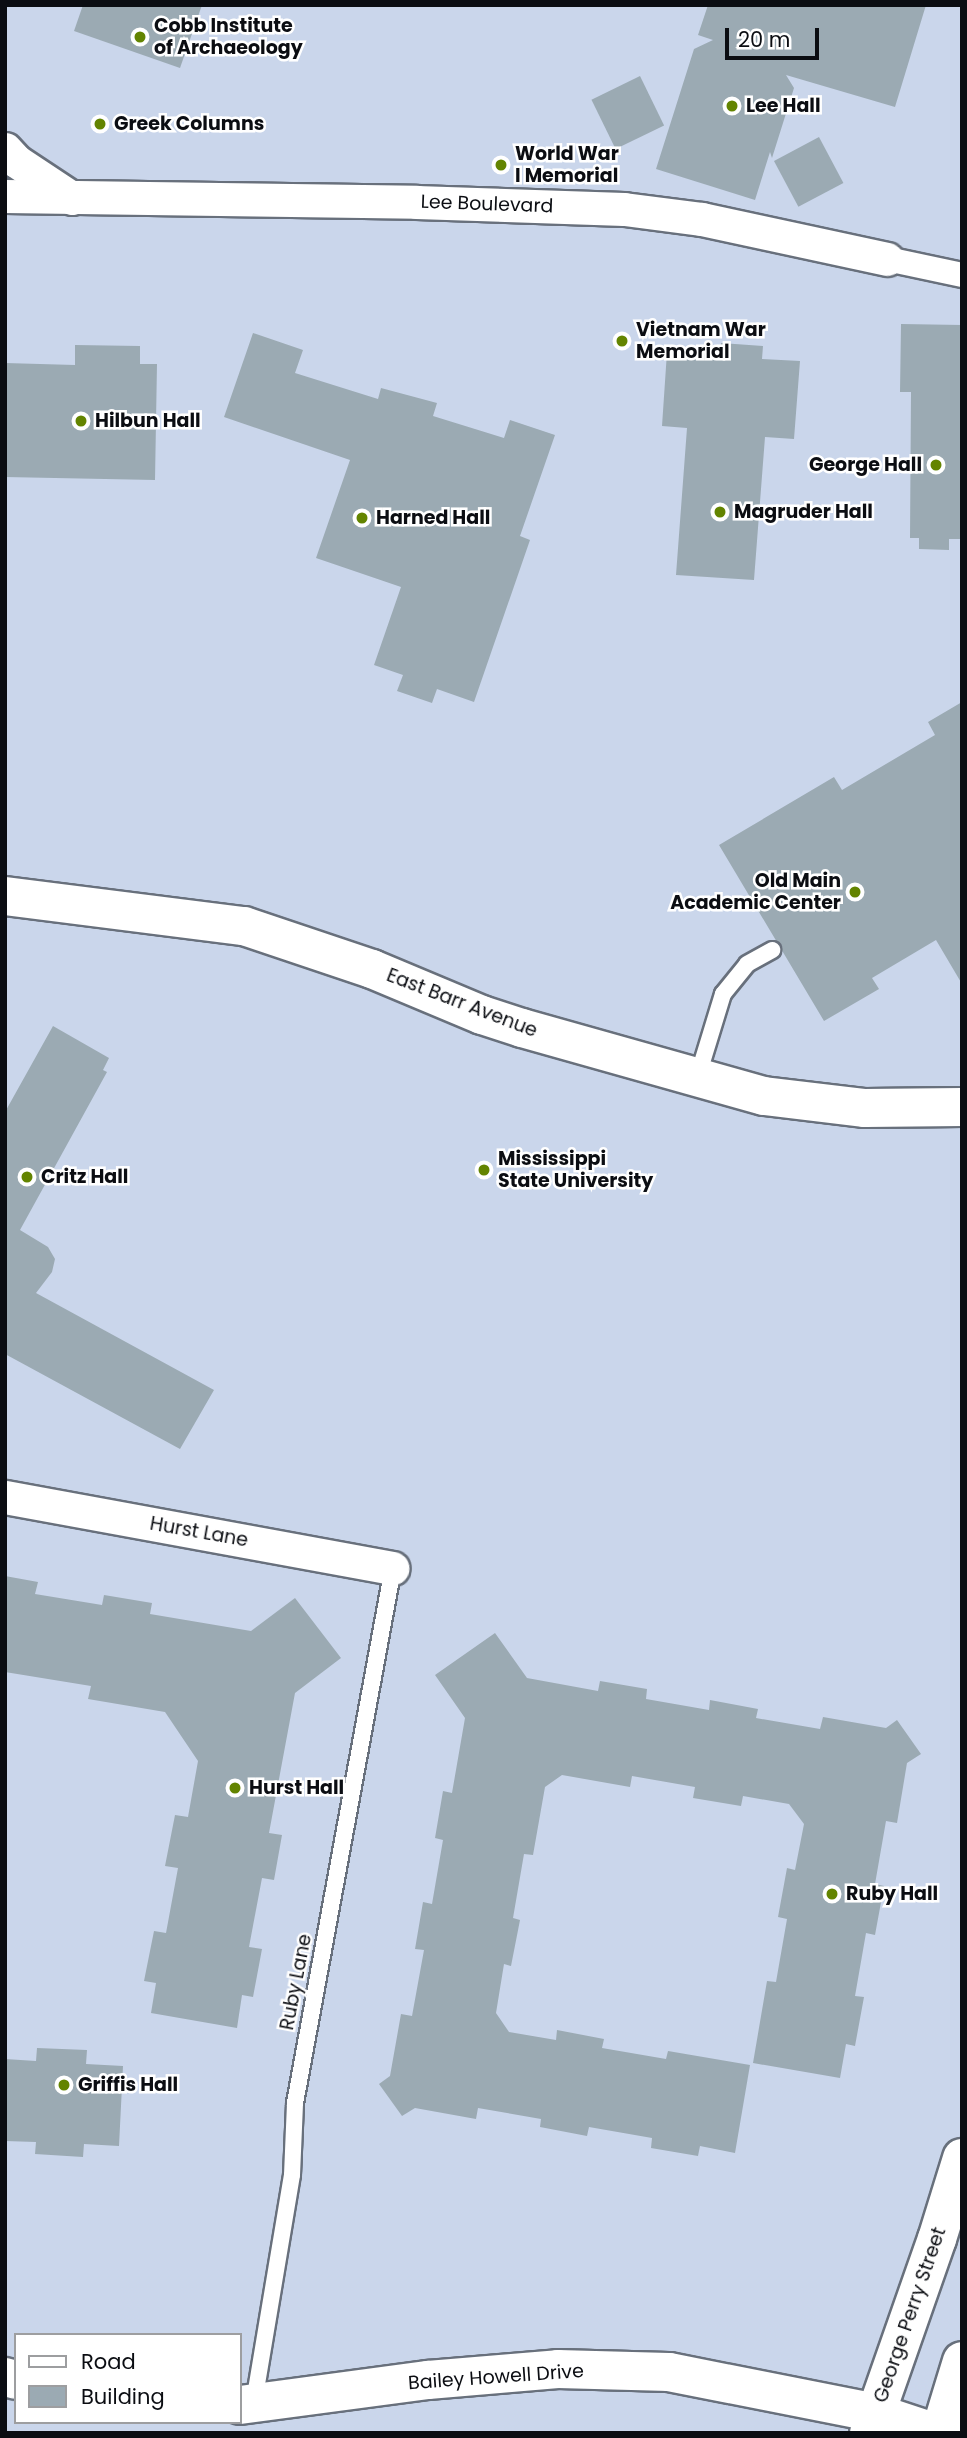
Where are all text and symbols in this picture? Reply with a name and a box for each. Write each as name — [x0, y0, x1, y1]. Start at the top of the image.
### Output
scale bar — [729, 14, 824, 58]
place label: Cobb Institute of Archaeology — [154, 15, 303, 59]
text: 20 m — [738, 25, 791, 54]
marker: Cobb Institute of Archaeology — [132, 29, 148, 45]
place label: Lee Hall — [746, 95, 820, 117]
marker: Lee Hall — [724, 98, 740, 114]
place label: Greek Columns — [114, 113, 264, 135]
marker: Greek Columns — [92, 116, 108, 132]
place label: World War I Memorial — [515, 143, 619, 187]
marker: World War I Memorial — [493, 157, 509, 173]
street label: Lee Boulevard — [420, 190, 554, 218]
place label: Vietnam War Memorial — [636, 319, 766, 363]
marker: Vietnam War Memorial — [614, 333, 630, 349]
place label: Hilbun Hall — [95, 410, 201, 432]
marker: Hilbun Hall — [73, 413, 89, 429]
place label: George Hall — [809, 454, 922, 476]
marker: George Hall — [928, 457, 944, 473]
place label: Magruder Hall — [734, 501, 873, 523]
marker: Magruder Hall — [712, 504, 728, 520]
place label: Harned Hall — [376, 507, 490, 529]
marker: Harned Hall — [354, 510, 370, 526]
place label: Old Main Academic Center — [670, 870, 841, 914]
marker: Old Main Academic Center — [847, 884, 863, 900]
street label: East Barr Avenue — [383, 964, 541, 1042]
place label: Mississippi State University — [498, 1148, 653, 1192]
marker: Mississippi State University — [476, 1162, 492, 1178]
place label: Critz Hall — [41, 1166, 128, 1188]
marker: Critz Hall — [19, 1169, 35, 1185]
street label: Hurst Lane — [148, 1512, 250, 1552]
place label: Hurst Hall — [249, 1777, 344, 1799]
marker: Hurst Hall — [227, 1780, 243, 1796]
place label: Ruby Hall — [846, 1883, 938, 1905]
marker: Ruby Hall — [824, 1886, 840, 1902]
street label: Ruby Lane — [276, 1932, 316, 2032]
place label: Griffis Hall — [78, 2074, 178, 2096]
marker: Griffis Hall — [56, 2077, 72, 2093]
street label: George Perry Street — [869, 2224, 951, 2406]
legend — [14, 2333, 242, 2424]
text: Road — [81, 2347, 136, 2376]
street label: Bailey Howell Drive — [407, 2359, 585, 2395]
text: Building — [81, 2382, 165, 2411]

